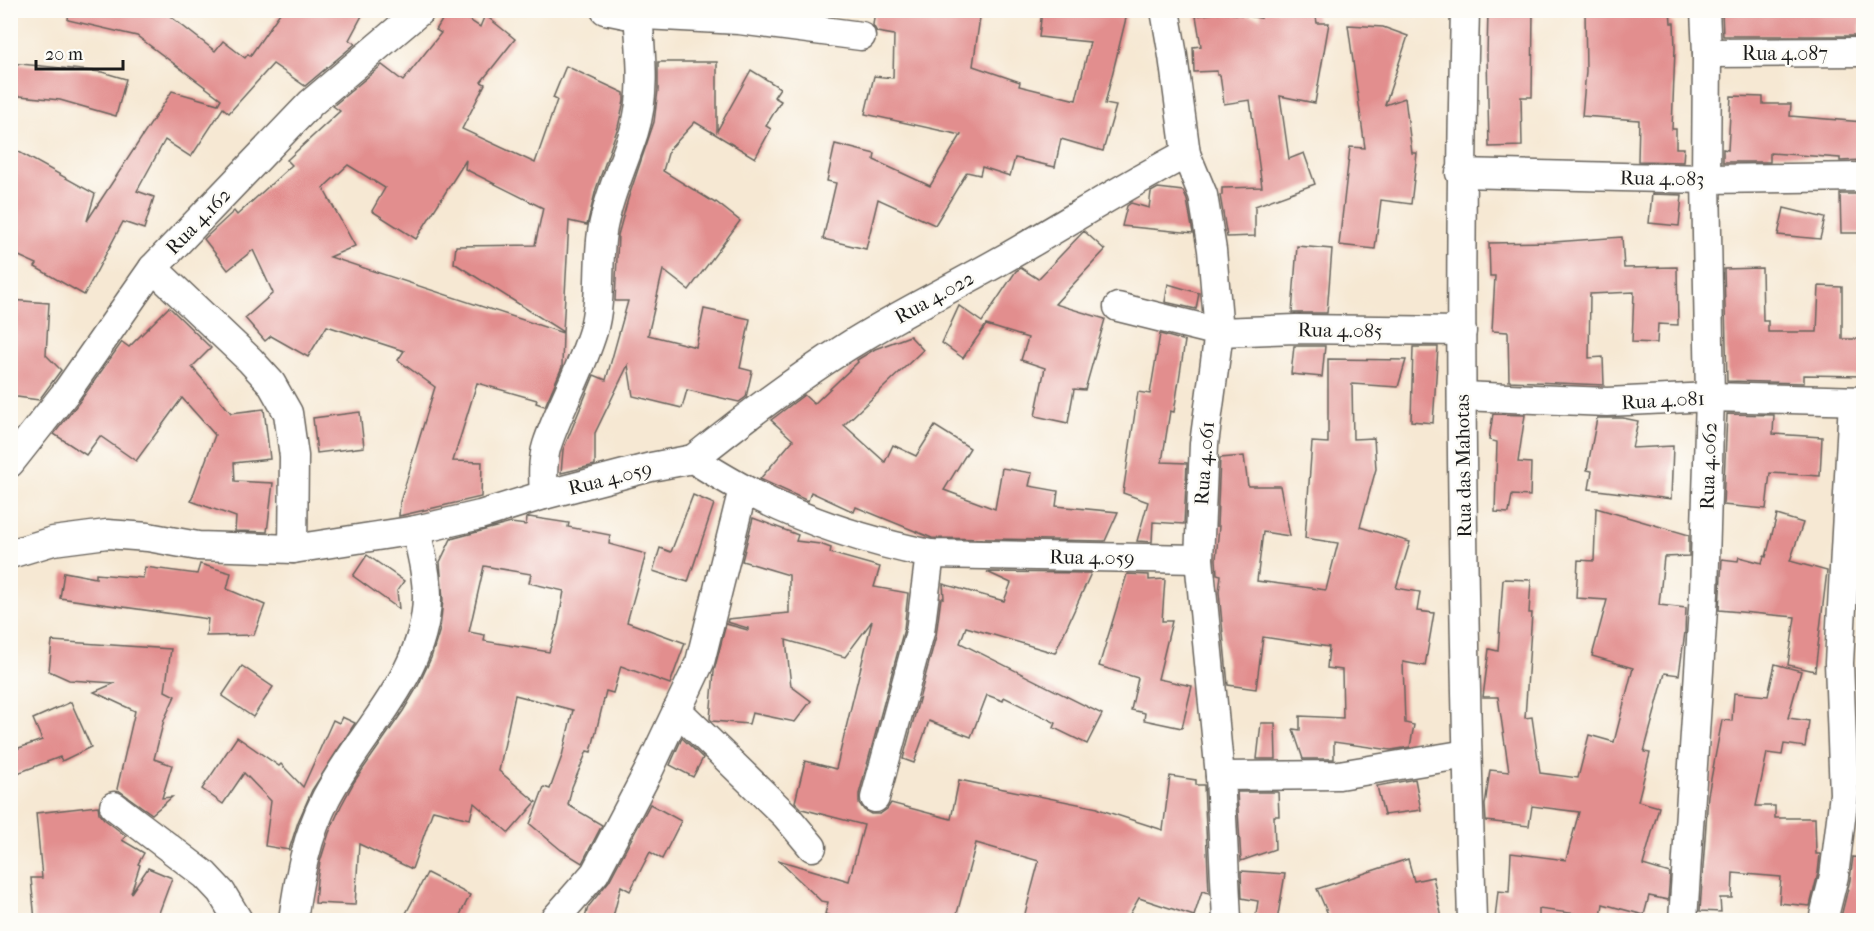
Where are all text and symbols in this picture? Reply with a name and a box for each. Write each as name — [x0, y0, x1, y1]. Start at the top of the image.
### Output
scale bar — [36, 33, 123, 71]
street label: Rua 4.087 — [1742, 42, 1828, 65]
text: 20 m — [45, 44, 83, 65]
street label: Rua 4.083 — [1620, 166, 1704, 191]
street label: Rua 4.162 — [161, 183, 236, 259]
street label: Rua 4.022 — [891, 266, 978, 329]
street label: Rua 4.085 — [1297, 318, 1383, 343]
street label: Rua 4.081 — [1621, 387, 1705, 414]
street label: Rua das Mahotas — [1451, 394, 1476, 538]
street label: Rua 4.061 — [1190, 420, 1219, 506]
street label: Rua 4.062 — [1695, 422, 1722, 510]
street label: Rua 4.059 — [566, 457, 654, 500]
street label: Rua 4.059 — [1049, 545, 1135, 570]

